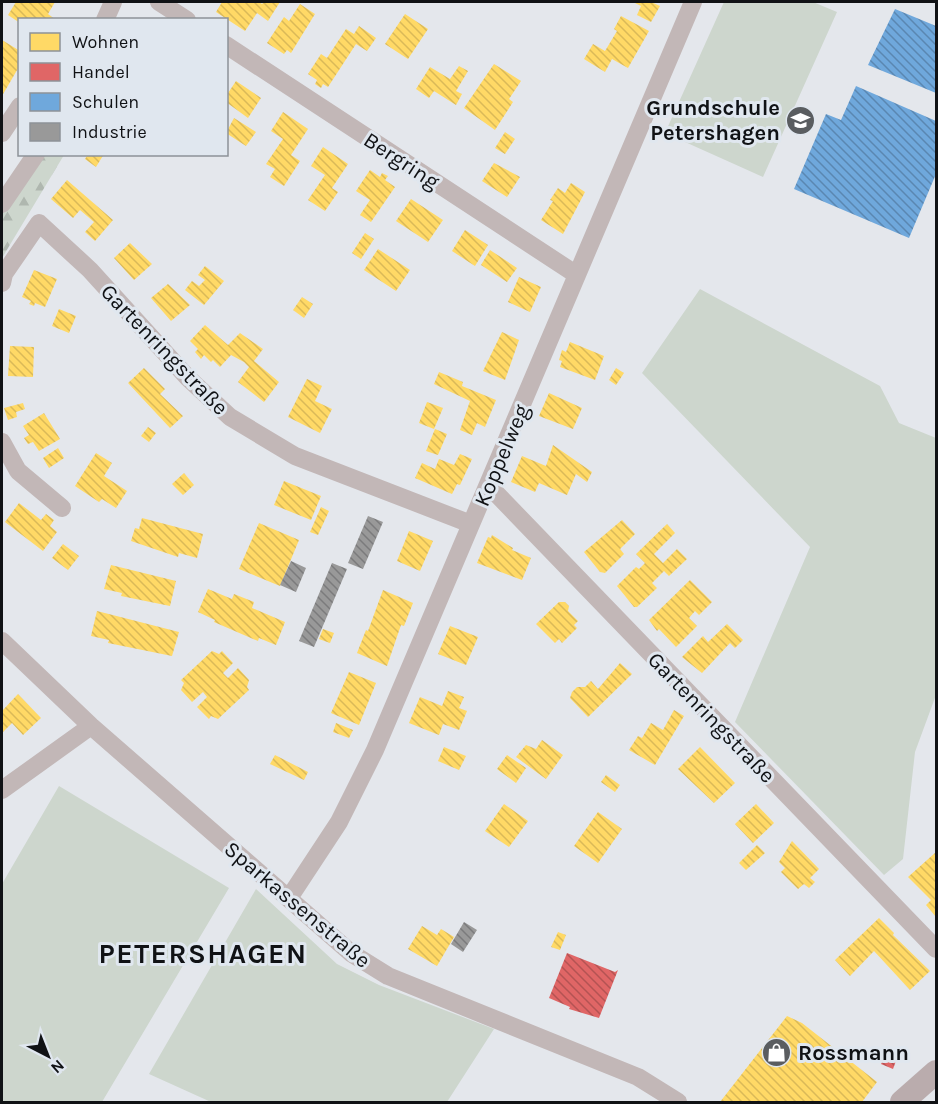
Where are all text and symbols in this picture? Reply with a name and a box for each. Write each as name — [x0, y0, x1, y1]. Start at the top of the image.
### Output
legend — [18, 18, 228, 156]
text: Wohnen — [72, 31, 139, 53]
text: Handel — [72, 61, 130, 83]
text: Schulen — [72, 91, 139, 113]
place label: Grundschule Petershagen — [646, 95, 780, 146]
school or university icon: Grundschule Petershagen — [785, 104, 817, 136]
text: Industrie — [72, 121, 147, 143]
street label: Bergring — [359, 127, 445, 195]
street label: Gartenringstraße — [95, 279, 233, 421]
street label: Koppelweg — [469, 400, 535, 510]
street label: Gartenringstraße — [642, 647, 780, 789]
street label: Sparkassenstraße — [219, 836, 376, 974]
district label: PETERSHAGEN — [98, 937, 308, 970]
north arrow — [18, 1026, 78, 1086]
shop icon: Rossmann — [761, 1036, 793, 1068]
place label: Rossmann — [798, 1040, 909, 1066]
text: N — [47, 1056, 68, 1078]

